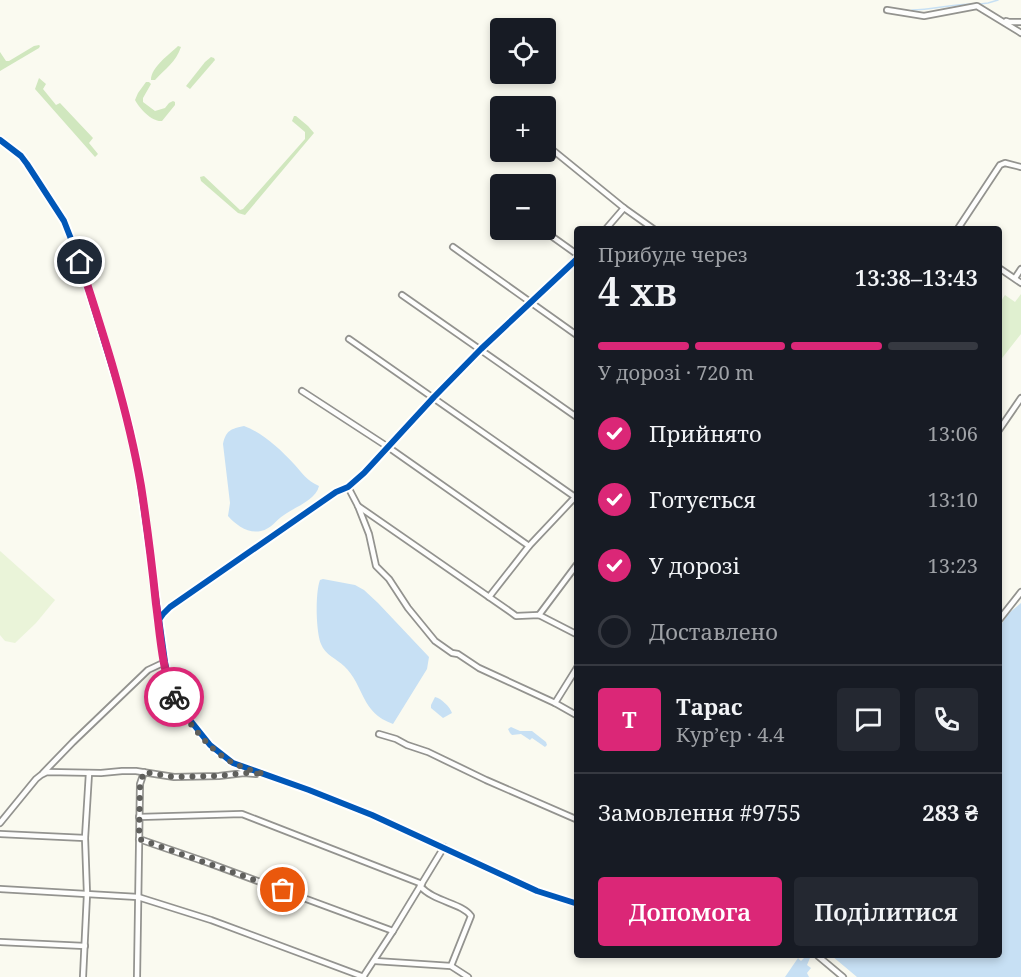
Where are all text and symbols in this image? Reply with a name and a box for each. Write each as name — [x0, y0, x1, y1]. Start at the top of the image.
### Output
map controls — [490, 18, 556, 240]
button: locate — [490, 18, 556, 84]
button: + — [490, 96, 556, 162]
button: − — [490, 174, 556, 240]
pin — [54, 236, 105, 287]
text: Прибуде через — [598, 241, 748, 268]
icon: home — [63, 245, 96, 278]
text: 13:38–13:43 — [855, 262, 978, 292]
text: 4 хв — [598, 264, 677, 317]
text: У дорозі · 720 m — [598, 359, 754, 386]
icon: check — [598, 417, 631, 450]
text: Прийнято — [649, 418, 762, 448]
text: 13:06 — [928, 420, 978, 447]
icon: check — [598, 483, 631, 516]
text: Готується — [649, 484, 756, 514]
text: 13:10 — [928, 486, 978, 513]
icon: check — [598, 549, 631, 582]
text: У дорозі — [649, 550, 740, 580]
text: 13:23 — [928, 552, 978, 579]
text: Доставлено — [649, 616, 778, 646]
courier — [144, 667, 204, 727]
icon: bike — [158, 681, 191, 714]
button: chat — [837, 688, 900, 751]
button: phone — [915, 688, 978, 751]
text: Тарас — [676, 691, 743, 721]
text: Т — [622, 704, 637, 734]
text: Кур’єр · 4.4 — [676, 721, 785, 748]
text: Замовлення #9755 — [598, 797, 801, 827]
text: 283 ₴ — [922, 797, 978, 827]
pin — [257, 864, 308, 915]
icon: bag — [266, 873, 299, 906]
button: Допомога — [598, 877, 782, 946]
button: Поділитися — [794, 877, 978, 946]

